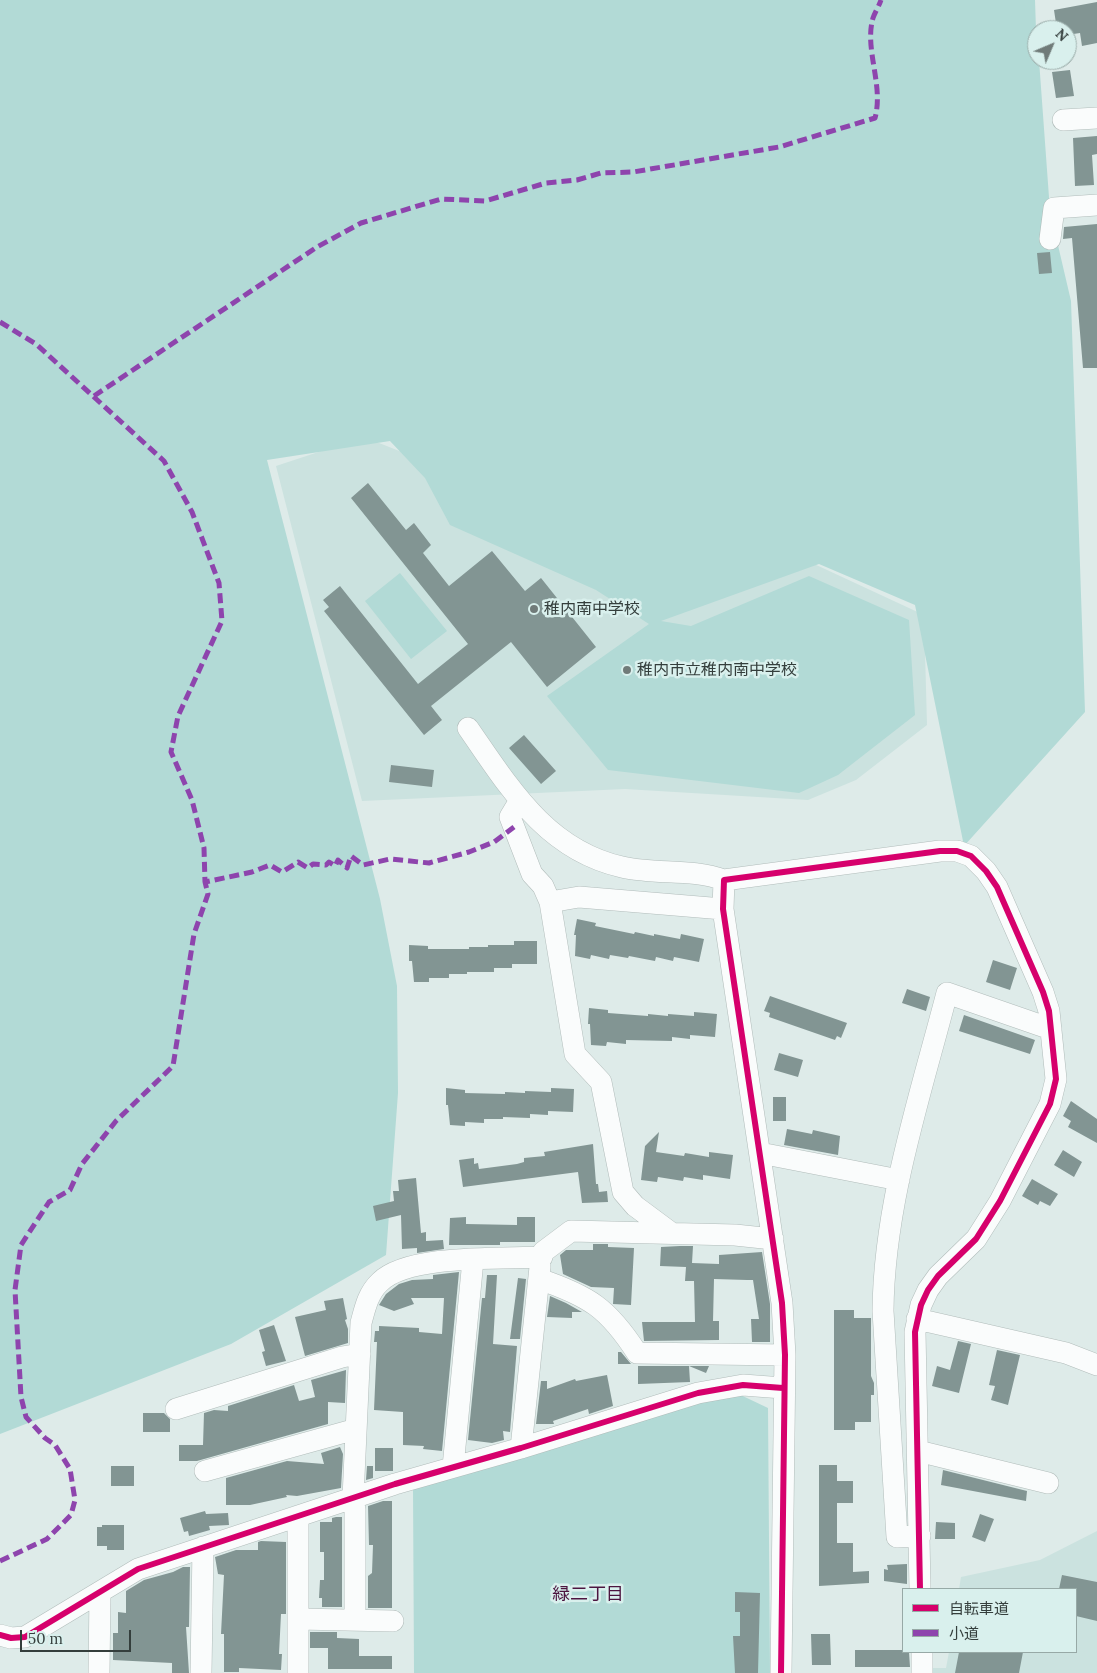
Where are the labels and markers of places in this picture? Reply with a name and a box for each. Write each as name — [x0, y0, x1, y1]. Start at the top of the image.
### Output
place label: 稚内南中学校 — [544, 599, 640, 619]
marker: 稚内南中学校 — [528, 603, 540, 615]
place label: 稚内市立稚内南中学校 — [637, 660, 797, 680]
marker: 稚内市立稚内南中学校 — [621, 664, 633, 676]

